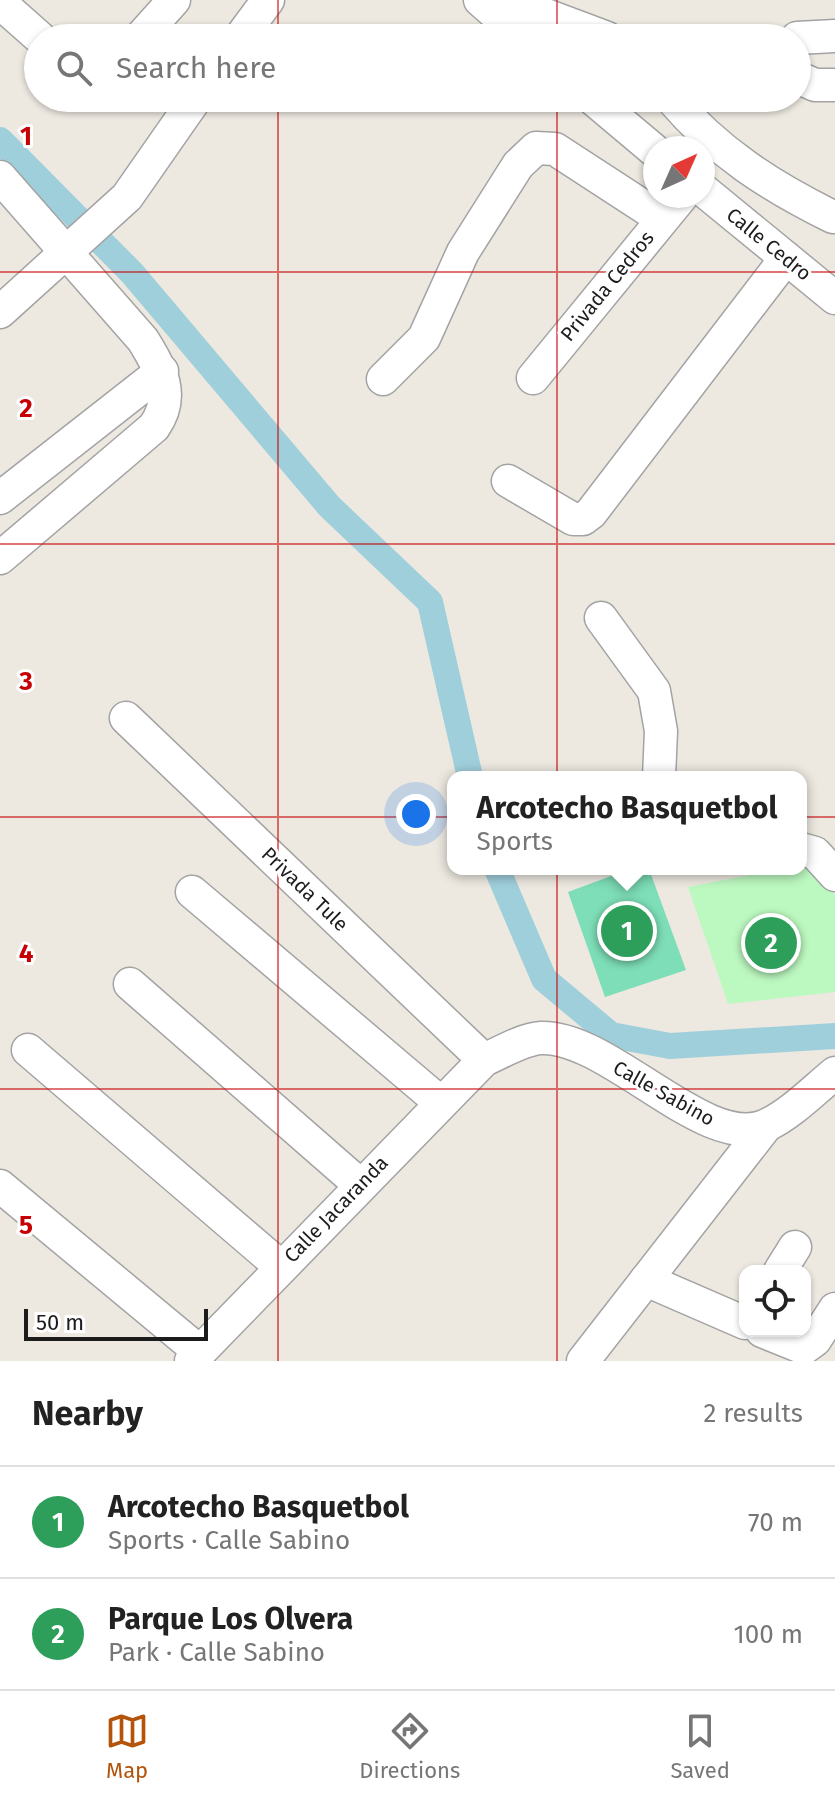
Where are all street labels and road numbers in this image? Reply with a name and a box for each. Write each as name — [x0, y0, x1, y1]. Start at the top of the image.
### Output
street label: Calle Cedro — [722, 203, 816, 285]
street label: Privada Cedros — [555, 226, 659, 346]
street label: Privada Tule — [257, 842, 353, 936]
street label: Calle Sabino — [609, 1055, 719, 1131]
street label: Calle Jacaranda — [279, 1151, 393, 1267]

